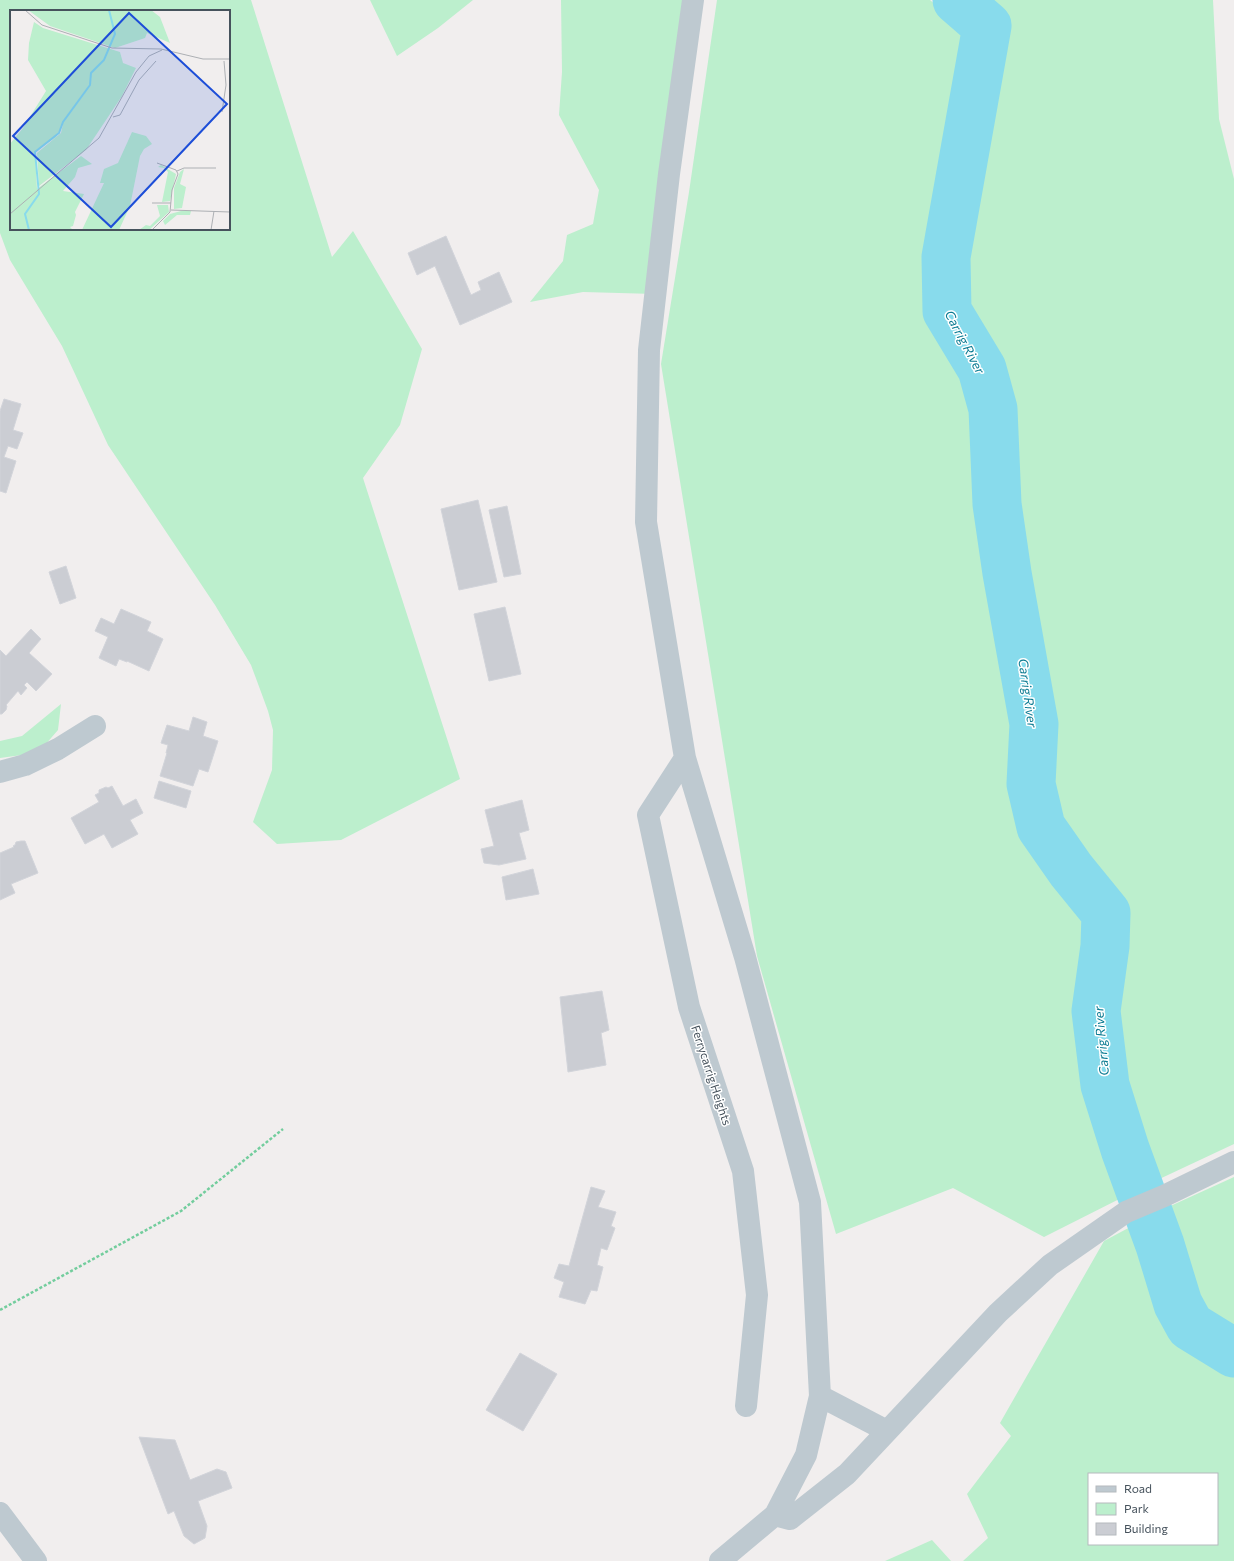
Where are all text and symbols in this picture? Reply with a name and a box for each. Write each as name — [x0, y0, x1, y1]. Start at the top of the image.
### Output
inset map — [10, 10, 230, 230]
water label: Carrig River — [942, 308, 989, 377]
water label: Carrig River — [1015, 657, 1041, 729]
water label: Carrig River — [1090, 1005, 1112, 1076]
street label: Ferrycarrig Heights — [689, 1023, 735, 1127]
legend — [1088, 1473, 1218, 1545]
text: Road — [1124, 1481, 1152, 1495]
text: Park — [1124, 1501, 1150, 1515]
text: Building — [1124, 1521, 1168, 1535]

